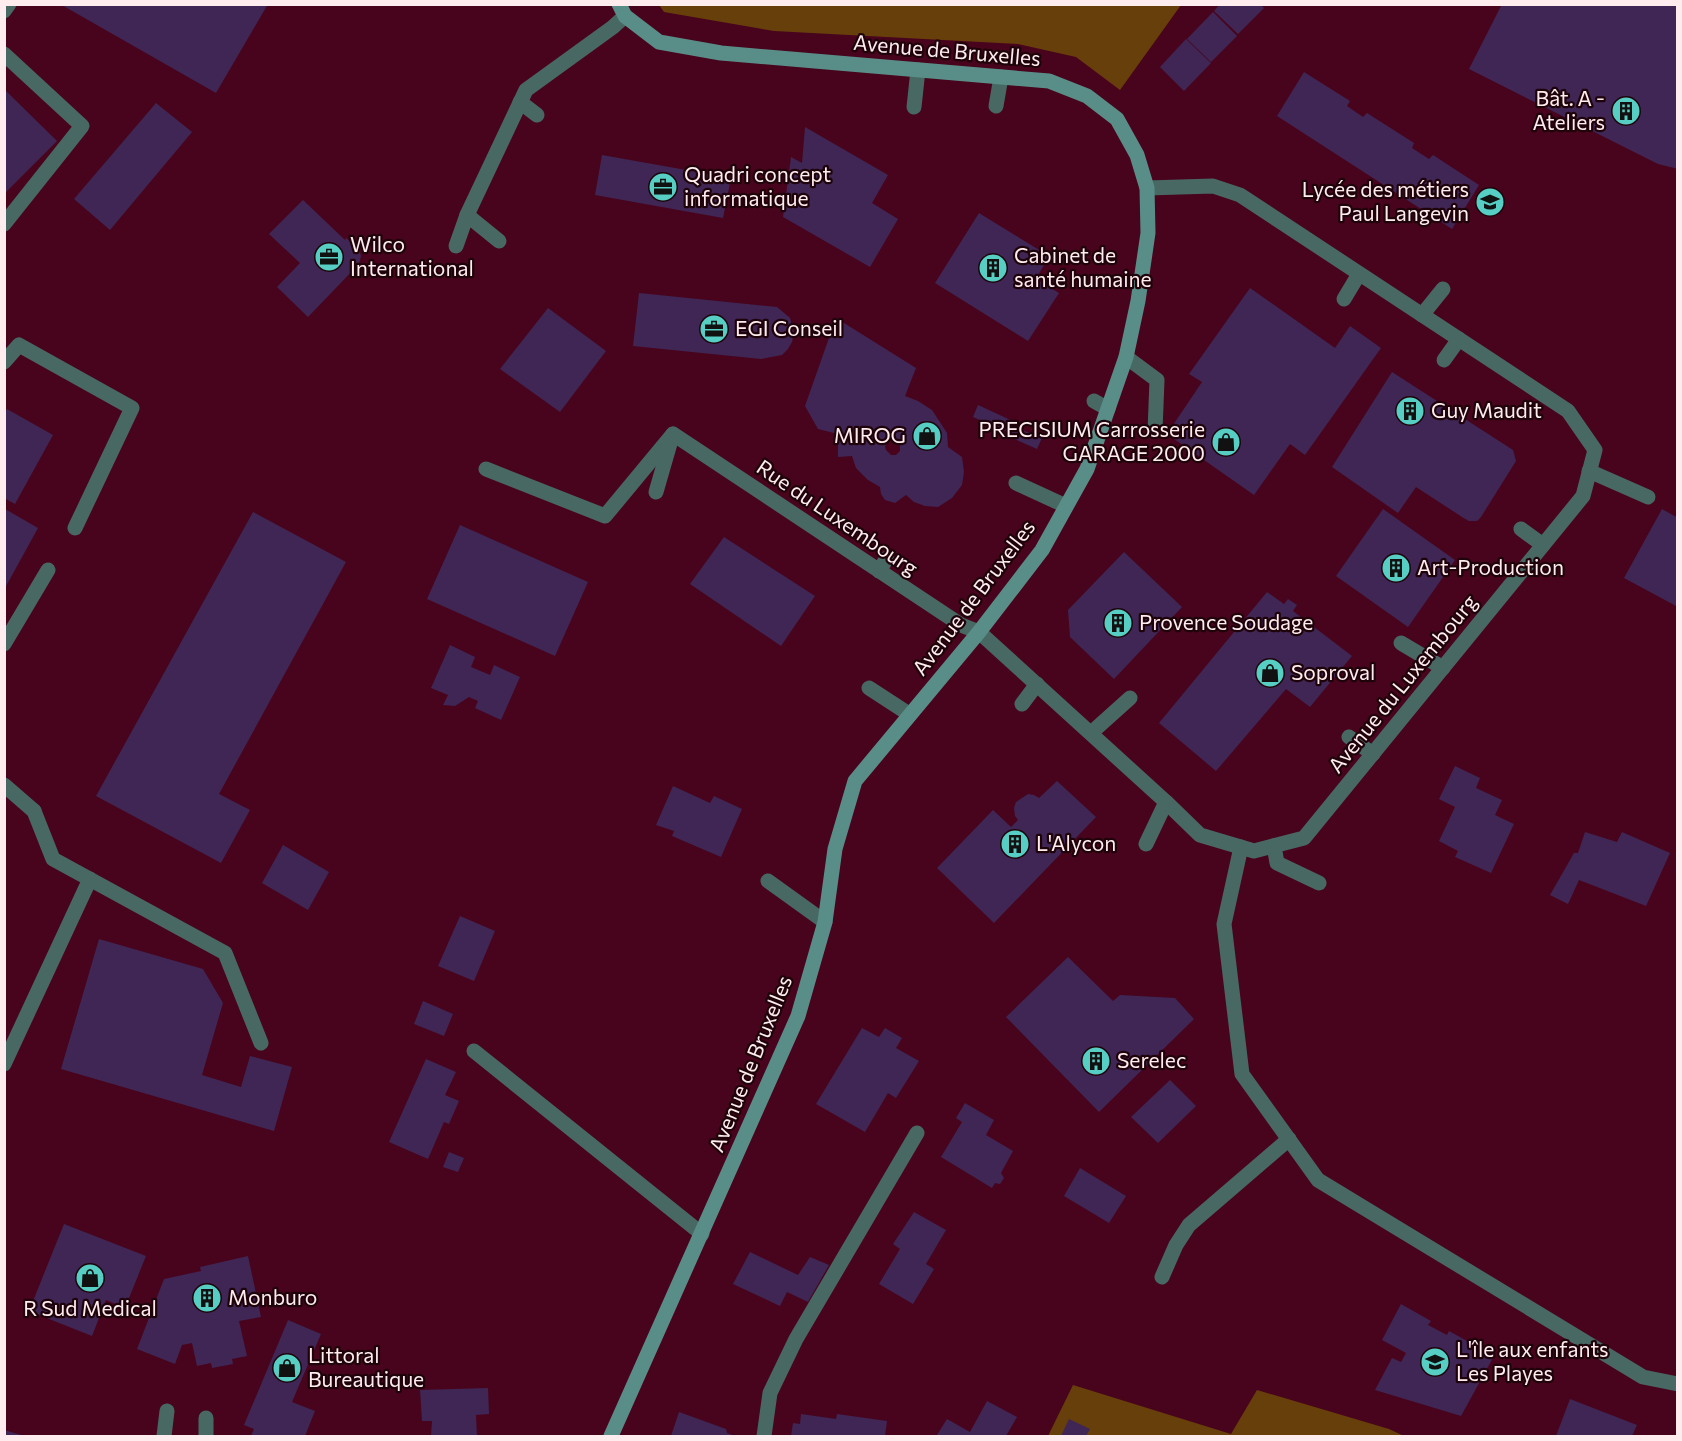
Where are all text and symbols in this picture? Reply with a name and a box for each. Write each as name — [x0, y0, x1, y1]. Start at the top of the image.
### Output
street label: Avenue de Bruxelles — [852, 29, 1042, 70]
place label: Bât. A - Ateliers — [1532, 85, 1605, 134]
building icon: Bât. A - Ateliers — [1610, 95, 1642, 127]
place label: Quadri concept informatique — [684, 161, 831, 210]
office icon: Quadri concept informatique — [647, 171, 679, 203]
place label: Lycée des métiers Paul Langevin — [1302, 176, 1469, 225]
school or university icon: Lycée des métiers Paul Langevin — [1474, 186, 1506, 218]
place label: Wilco International — [350, 231, 474, 280]
office icon: Wilco International — [313, 241, 345, 273]
place label: Cabinet de santé humaine — [1014, 242, 1152, 291]
building icon: Cabinet de santé humaine — [977, 252, 1009, 284]
office icon: EGI Conseil — [698, 313, 730, 345]
place label: EGI Conseil — [735, 315, 843, 340]
building icon: Guy Maudit — [1394, 395, 1426, 427]
place label: Guy Maudit — [1431, 397, 1542, 422]
place label: PRECISIUM Carrosserie GARAGE 2000 — [978, 416, 1205, 465]
shop icon: MIROG — [911, 420, 943, 452]
place label: MIROG — [834, 422, 906, 447]
shop icon: PRECISIUM Carrosserie GARAGE 2000 — [1210, 426, 1242, 458]
street label: Rue du Luxembourg — [753, 454, 923, 580]
street label: Avenue de Bruxelles — [906, 515, 1039, 680]
building icon: Art-Production — [1380, 552, 1412, 584]
place label: Art-Production — [1417, 554, 1564, 579]
street label: Avenue du Luxembourg — [1322, 589, 1481, 777]
building icon: Provence Soudage — [1102, 607, 1134, 639]
place label: Provence Soudage — [1139, 609, 1313, 634]
shop icon: Soproval — [1254, 657, 1286, 689]
place label: Soproval — [1291, 659, 1375, 684]
building icon: L'Alycon — [999, 828, 1031, 860]
place label: L'Alycon — [1036, 830, 1116, 855]
street label: Avenue de Bruxelles — [703, 972, 796, 1155]
building icon: Serelec — [1080, 1045, 1112, 1077]
place label: Serelec — [1117, 1047, 1186, 1072]
shop icon: R Sud Medical — [74, 1262, 106, 1294]
building icon: Monburo — [191, 1282, 223, 1314]
place label: Monburo — [228, 1284, 317, 1309]
place label: R Sud Medical — [23, 1295, 157, 1320]
place label: L'île aux enfants Les Playes — [1456, 1336, 1609, 1385]
place label: Littoral Bureautique — [308, 1342, 424, 1391]
school or university icon: L'île aux enfants Les Playes — [1419, 1346, 1451, 1378]
shop icon: Littoral Bureautique — [271, 1352, 303, 1384]

